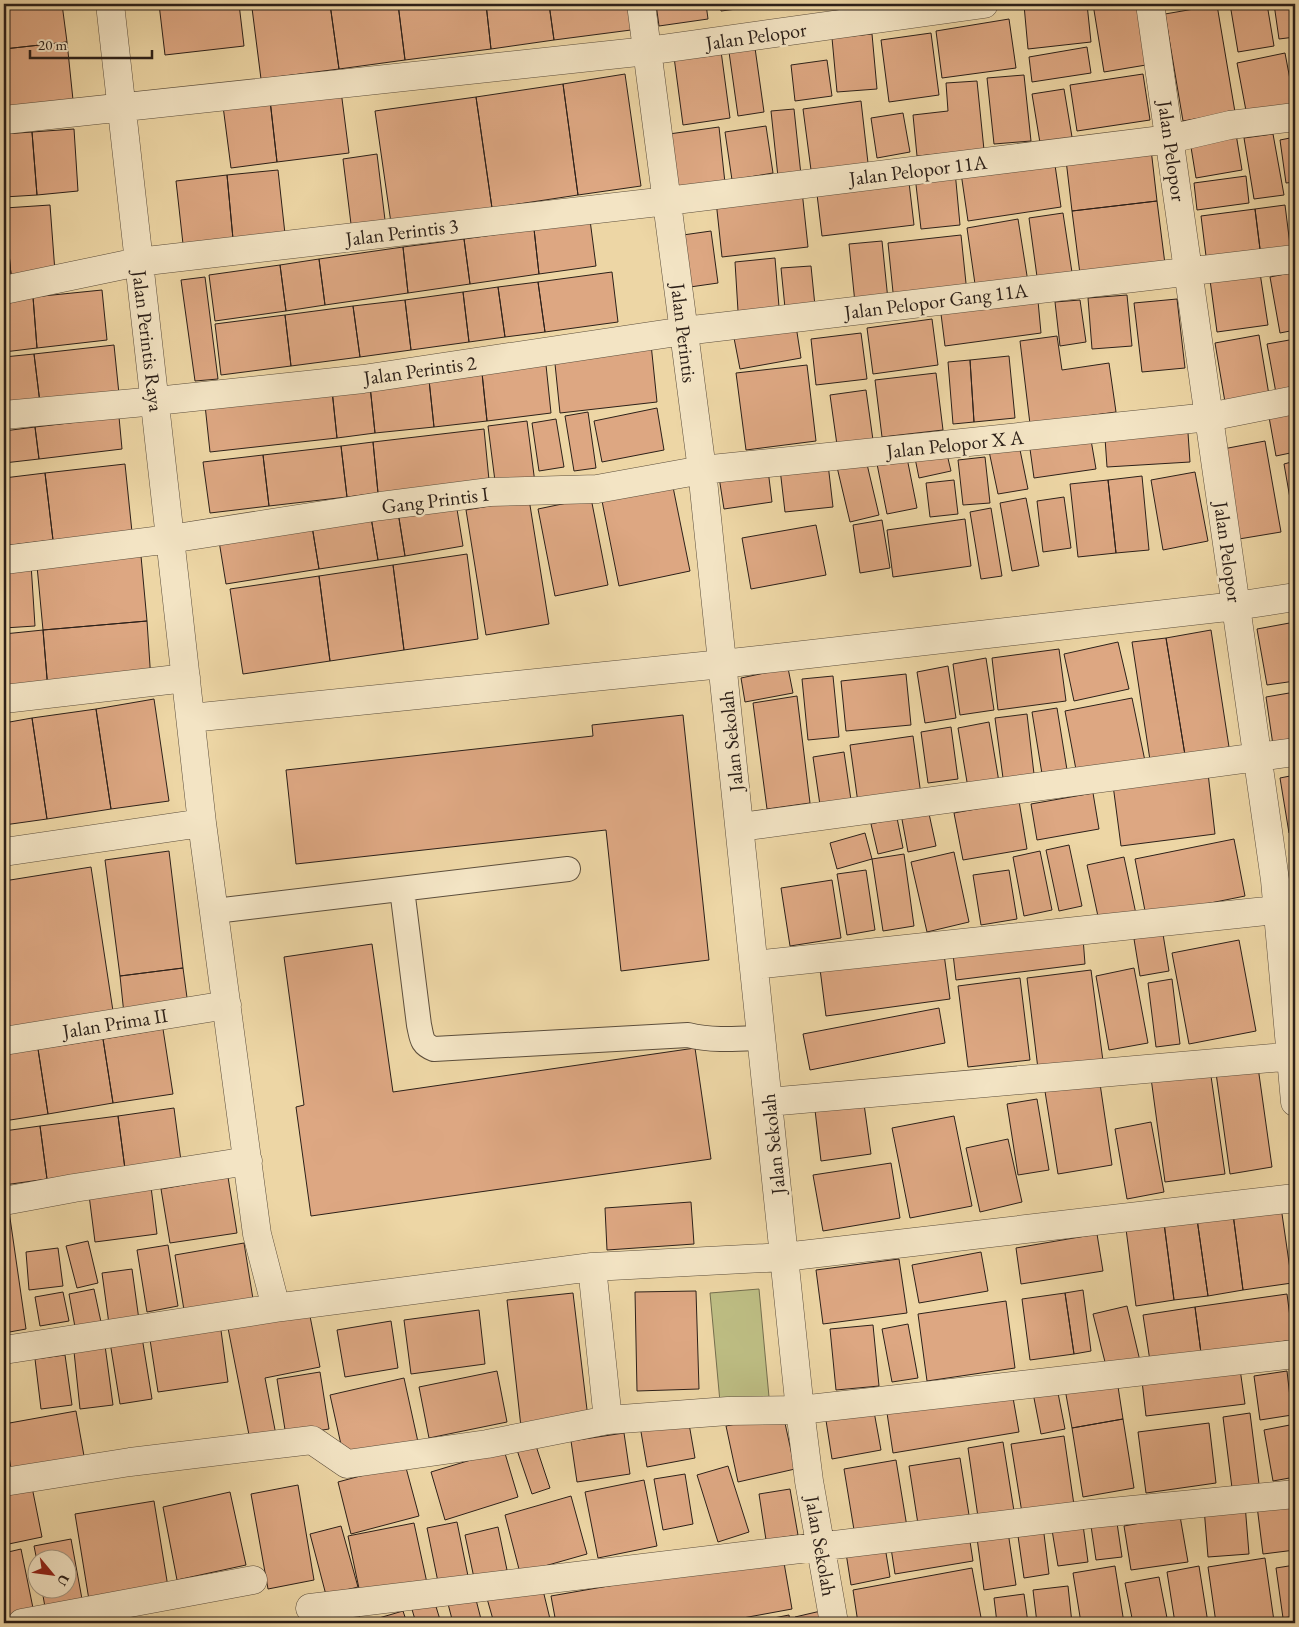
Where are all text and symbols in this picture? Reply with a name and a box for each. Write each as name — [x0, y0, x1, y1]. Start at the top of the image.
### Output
street label: Jalan Pelopor — [702, 16, 808, 56]
scale bar — [30, 28, 152, 60]
text: 20 m — [38, 35, 67, 54]
street label: Jalan Pelopor — [1152, 97, 1192, 203]
street label: Jalan Pelopor 11A — [846, 149, 989, 192]
street label: Jalan Perintis 3 — [342, 212, 460, 252]
street label: Jalan Perintis Raya — [126, 267, 170, 413]
street label: Jalan Pelopor Gang 11A — [841, 277, 1029, 325]
street label: Jalan Perintis — [665, 280, 703, 384]
street label: Jalan Perintis 2 — [360, 349, 478, 391]
street label: Jalan Pelopor X A — [883, 424, 1025, 464]
street label: Gang Printis I — [380, 481, 490, 519]
street label: Jalan Pelopor — [1208, 498, 1248, 604]
street label: Jalan Sekolah — [713, 689, 749, 795]
street label: Jalan Prima II — [59, 1002, 170, 1044]
street label: Jalan Sekolah — [755, 1092, 791, 1198]
street label: Jalan Sekolah — [799, 1492, 843, 1598]
north arrow — [28, 1550, 78, 1600]
text: U — [53, 1571, 74, 1590]

